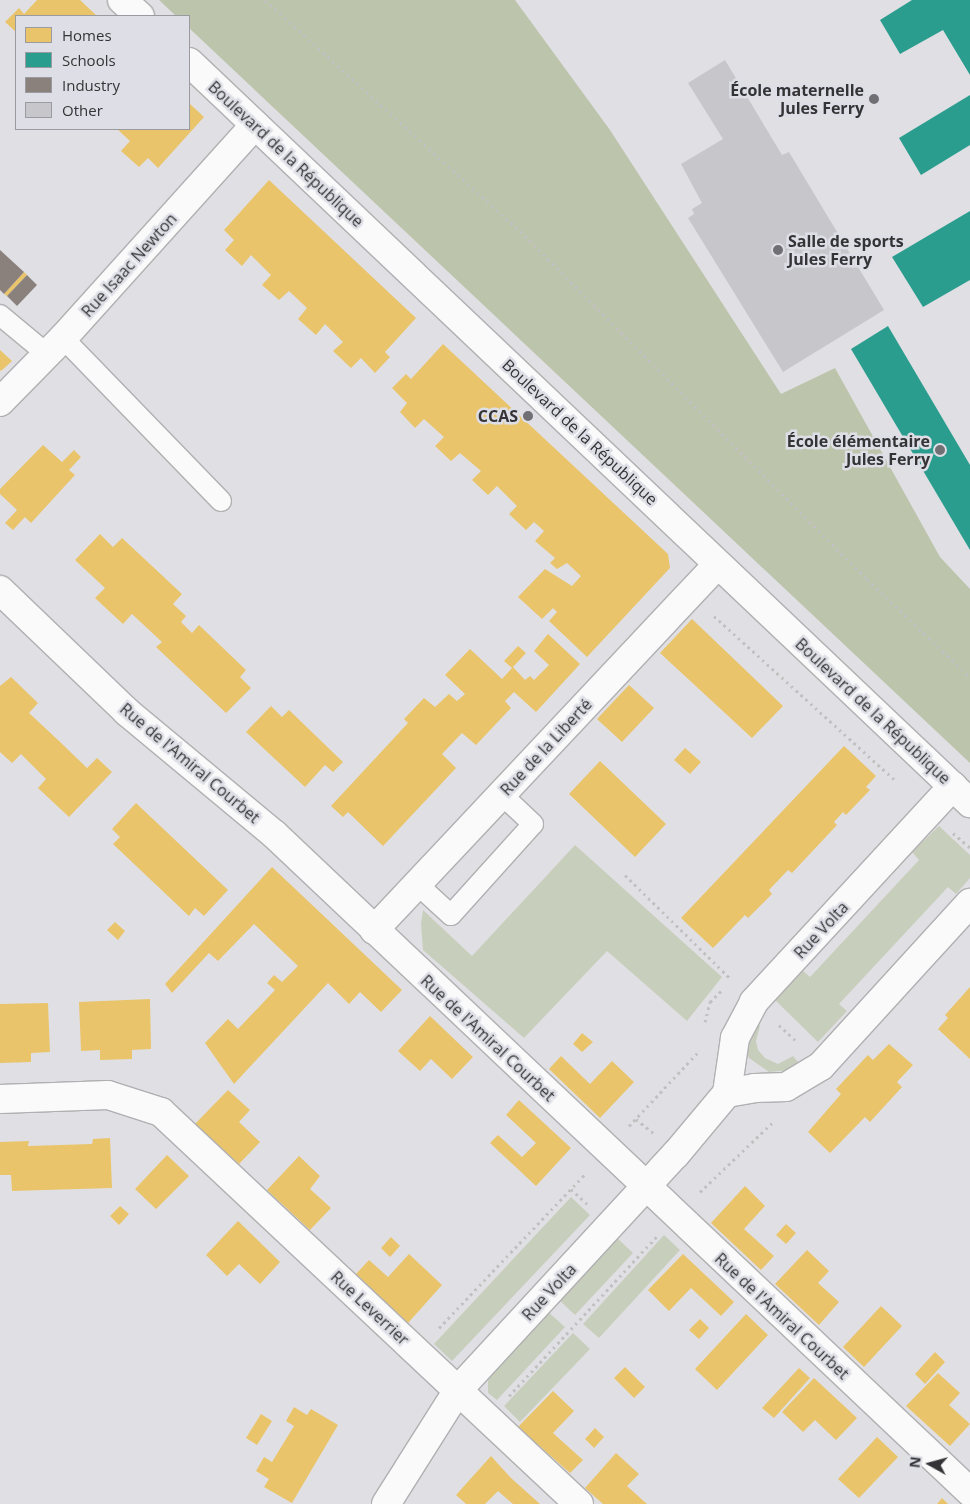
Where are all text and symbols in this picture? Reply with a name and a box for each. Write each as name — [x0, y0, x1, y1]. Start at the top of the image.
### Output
legend — [15, 15, 190, 130]
text: Homes — [62, 25, 112, 45]
text: Schools — [62, 50, 116, 70]
text: Industry — [62, 75, 120, 95]
street label: Boulevard de la République — [204, 77, 368, 231]
place label: École maternelle Jules Ferry — [730, 80, 864, 118]
marker: École maternelle Jules Ferry — [868, 93, 880, 105]
text: Other — [62, 100, 103, 120]
street label: Rue Isaac Newton — [77, 209, 181, 321]
place label: Salle de sports Jules Ferry — [788, 231, 904, 269]
marker: Salle de sports Jules Ferry — [772, 244, 784, 256]
street label: Boulevard de la République — [498, 355, 662, 509]
place label: CCAS — [478, 406, 518, 426]
marker: CCAS — [522, 410, 534, 422]
place label: École élémentaire Jules Ferry — [787, 431, 930, 469]
marker: École élémentaire Jules Ferry — [934, 444, 946, 456]
street label: Boulevard de la République — [791, 634, 955, 788]
street label: Rue de la Liberté — [496, 695, 596, 799]
street label: Rue de l'Amiral Courbet — [116, 699, 264, 827]
street label: Rue Volta — [790, 898, 852, 962]
street label: Rue de l'Amiral Courbet — [417, 971, 559, 1105]
street label: Rue de l'Amiral Courbet — [711, 1249, 853, 1383]
street label: Rue Volta — [518, 1260, 580, 1324]
street label: Rue Leverrier — [327, 1267, 413, 1349]
north arrow — [905, 1439, 955, 1489]
text: N — [904, 1455, 925, 1469]

